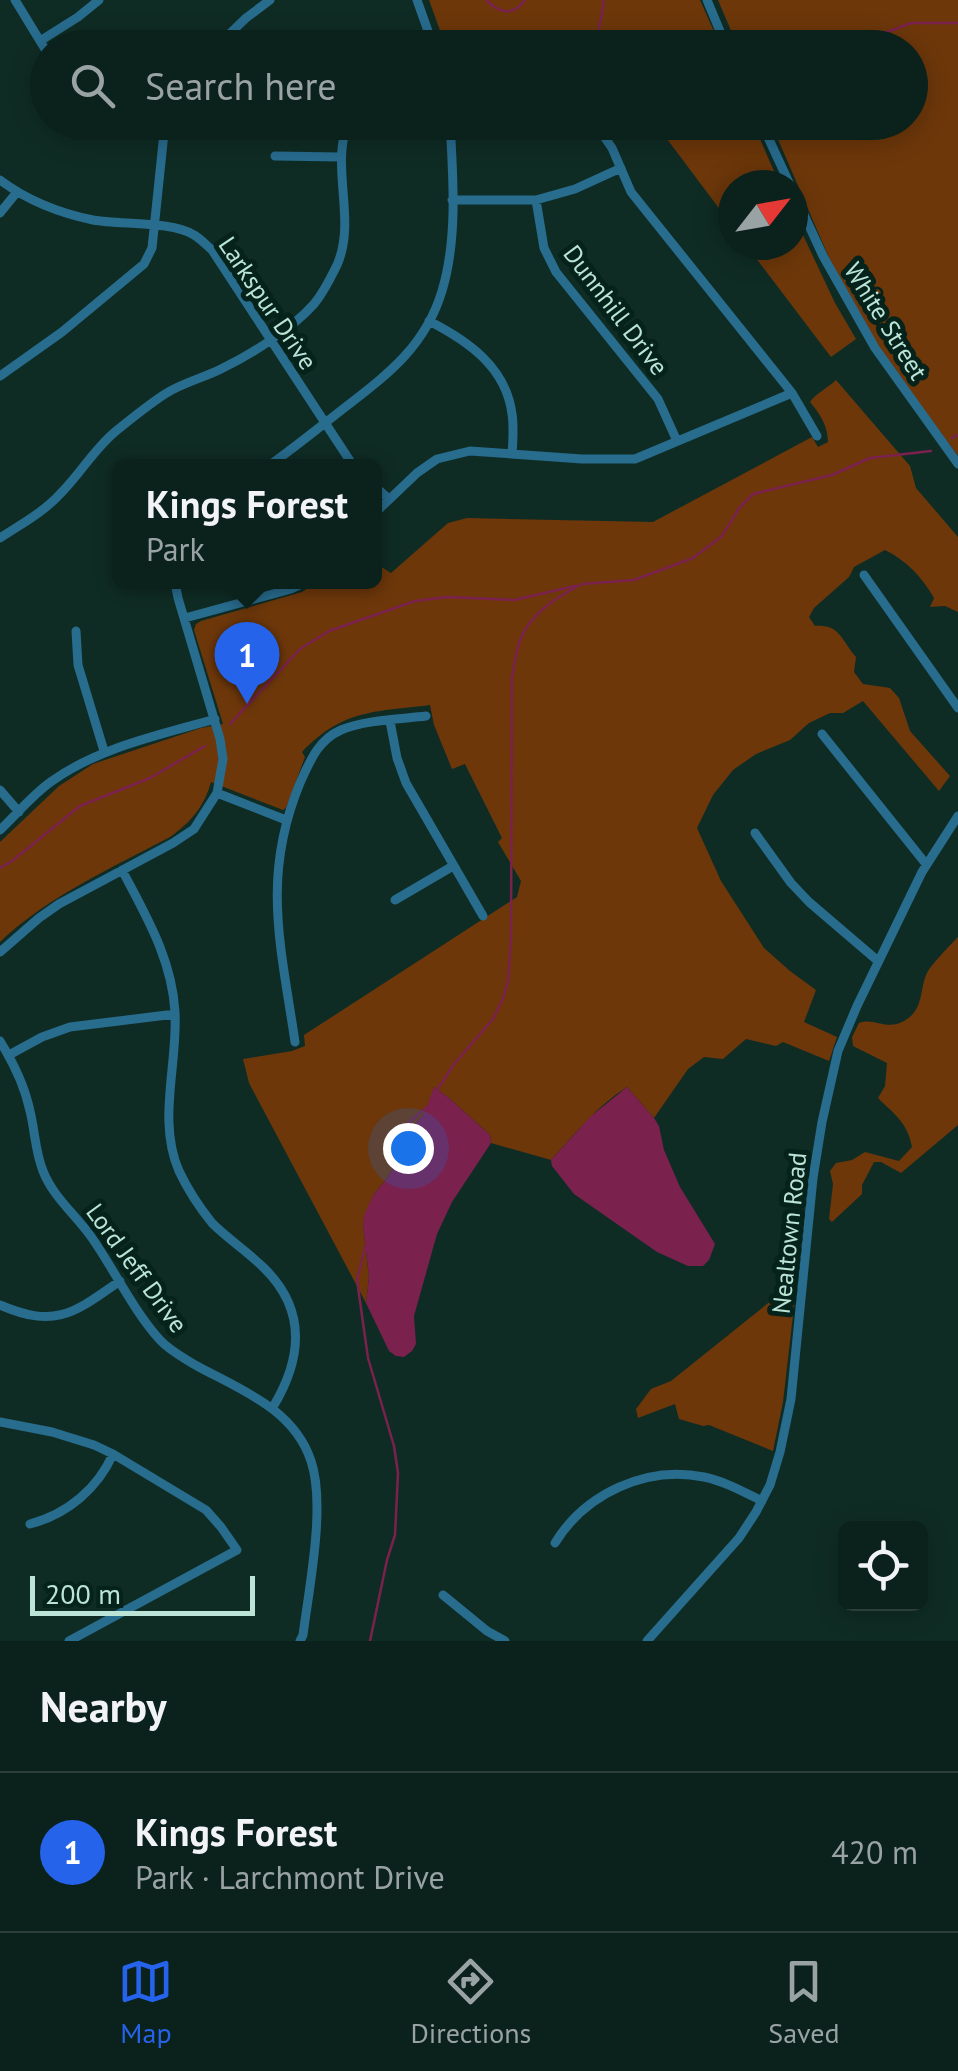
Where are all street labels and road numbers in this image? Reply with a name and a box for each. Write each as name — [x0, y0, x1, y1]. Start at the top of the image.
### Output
street label: Larkspur Drive — [212, 230, 324, 376]
street label: Dunnhill Drive — [557, 239, 675, 381]
street label: White Street — [837, 256, 935, 386]
street label: Nealtown Road — [765, 1151, 813, 1315]
street label: Lord Jeff Drive — [79, 1197, 195, 1339]

